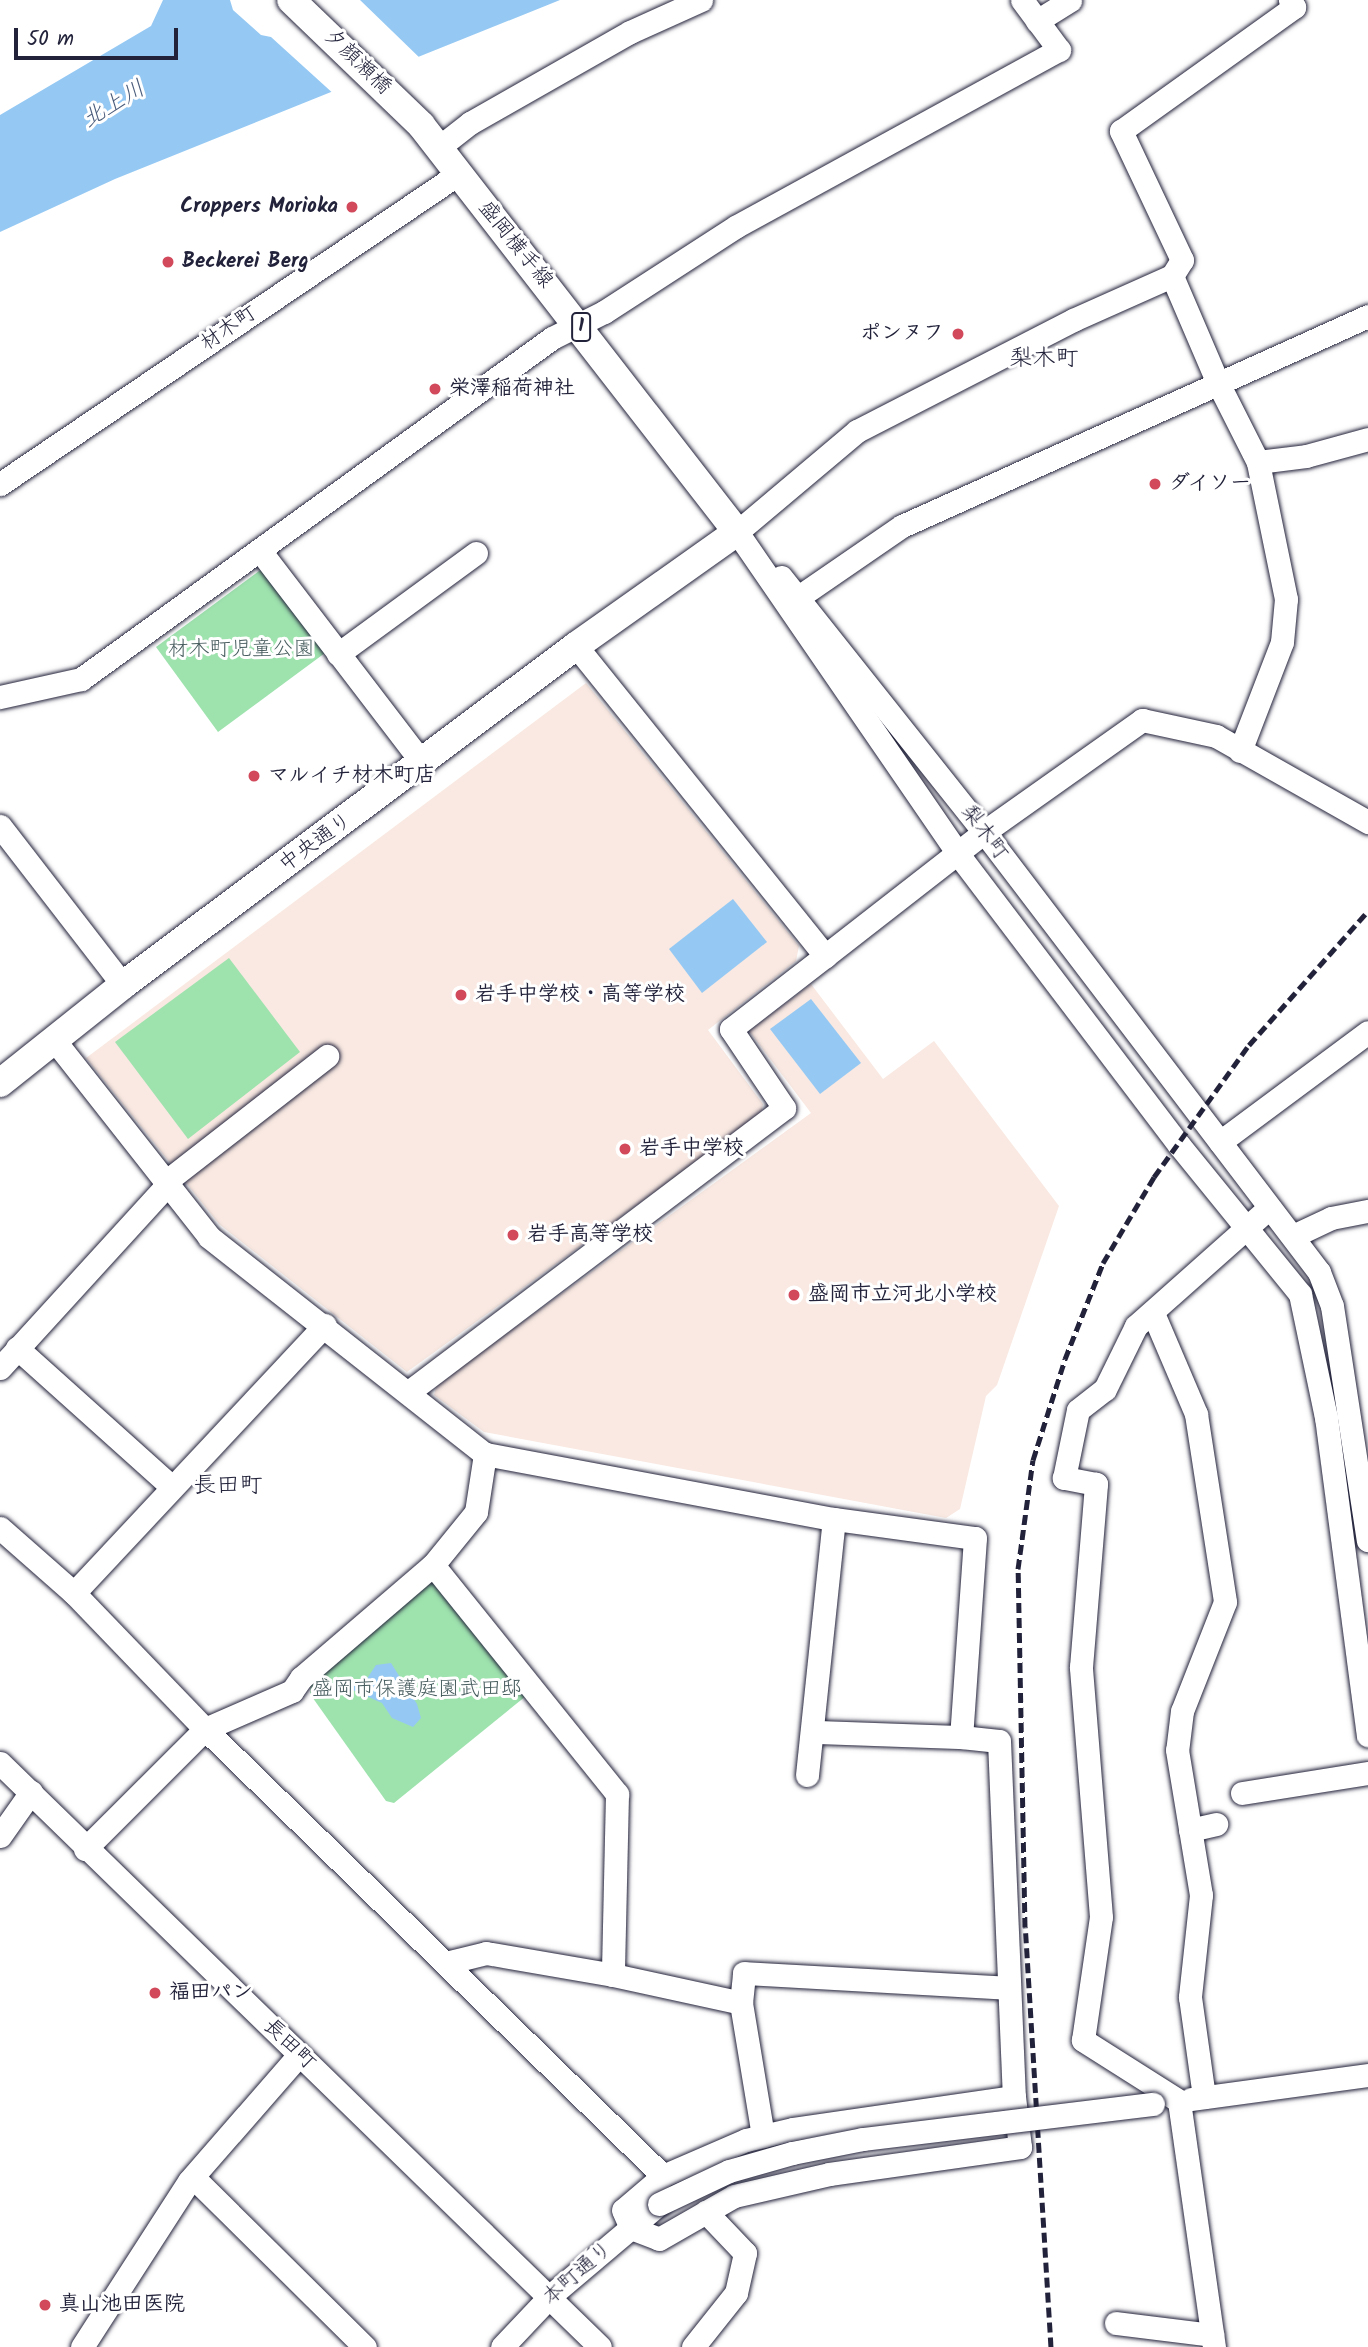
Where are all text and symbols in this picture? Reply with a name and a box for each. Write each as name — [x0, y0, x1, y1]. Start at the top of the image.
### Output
scale bar — [18, 14, 182, 58]
text: 50 m — [27, 23, 74, 56]
street label: 夕顔瀬橋 — [318, 24, 396, 100]
water label: 北上川 — [77, 75, 151, 135]
place label: Croppers Morioka — [180, 194, 338, 220]
street label: 盛岡横手線 — [472, 196, 558, 294]
marker: Croppers Morioka — [344, 199, 360, 215]
place label: Beckerei Berg — [182, 249, 309, 275]
marker: Beckerei Berg — [160, 254, 176, 270]
street label: 材木町 — [196, 301, 262, 357]
road number: 1 — [570, 312, 592, 342]
place label: ポンヌフ — [860, 321, 944, 347]
marker: ポンヌフ — [950, 326, 966, 342]
district label: 梨木町 — [1010, 345, 1078, 373]
place label: 栄澤稲荷神社 — [449, 376, 575, 402]
marker: 栄澤稲荷神社 — [427, 381, 443, 397]
place label: ダイソー — [1169, 471, 1253, 497]
marker: ダイソー — [1147, 476, 1163, 492]
park label: 材木町児童公園 — [168, 637, 314, 663]
place label: マルイチ材木町店 — [268, 763, 436, 789]
marker: マルイチ材木町店 — [246, 768, 262, 784]
street label: 梨木町 — [955, 800, 1013, 866]
street label: 中央通り — [275, 808, 357, 878]
place label: 岩手中学校・高等学校 — [475, 982, 685, 1008]
marker: 岩手中学校・高等学校 — [453, 987, 469, 1003]
place label: 岩手中学校 — [639, 1136, 744, 1162]
marker: 岩手中学校 — [617, 1141, 633, 1157]
place label: 岩手高等学校 — [527, 1222, 653, 1248]
marker: 岩手高等学校 — [505, 1227, 521, 1243]
place label: 盛岡市立河北小学校 — [808, 1282, 997, 1308]
marker: 盛岡市立河北小学校 — [786, 1287, 802, 1303]
district label: 長田町 — [194, 1472, 262, 1500]
park label: 盛岡市保護庭園武田邸 — [312, 1677, 522, 1703]
place label: 福田パン — [169, 1980, 253, 2006]
marker: 福田パン — [147, 1985, 163, 2001]
street label: 長田町 — [258, 2014, 320, 2076]
street label: 本町通り — [538, 2237, 618, 2311]
place label: 真山池田医院 — [59, 2292, 185, 2318]
marker: 真山池田医院 — [37, 2297, 53, 2313]

